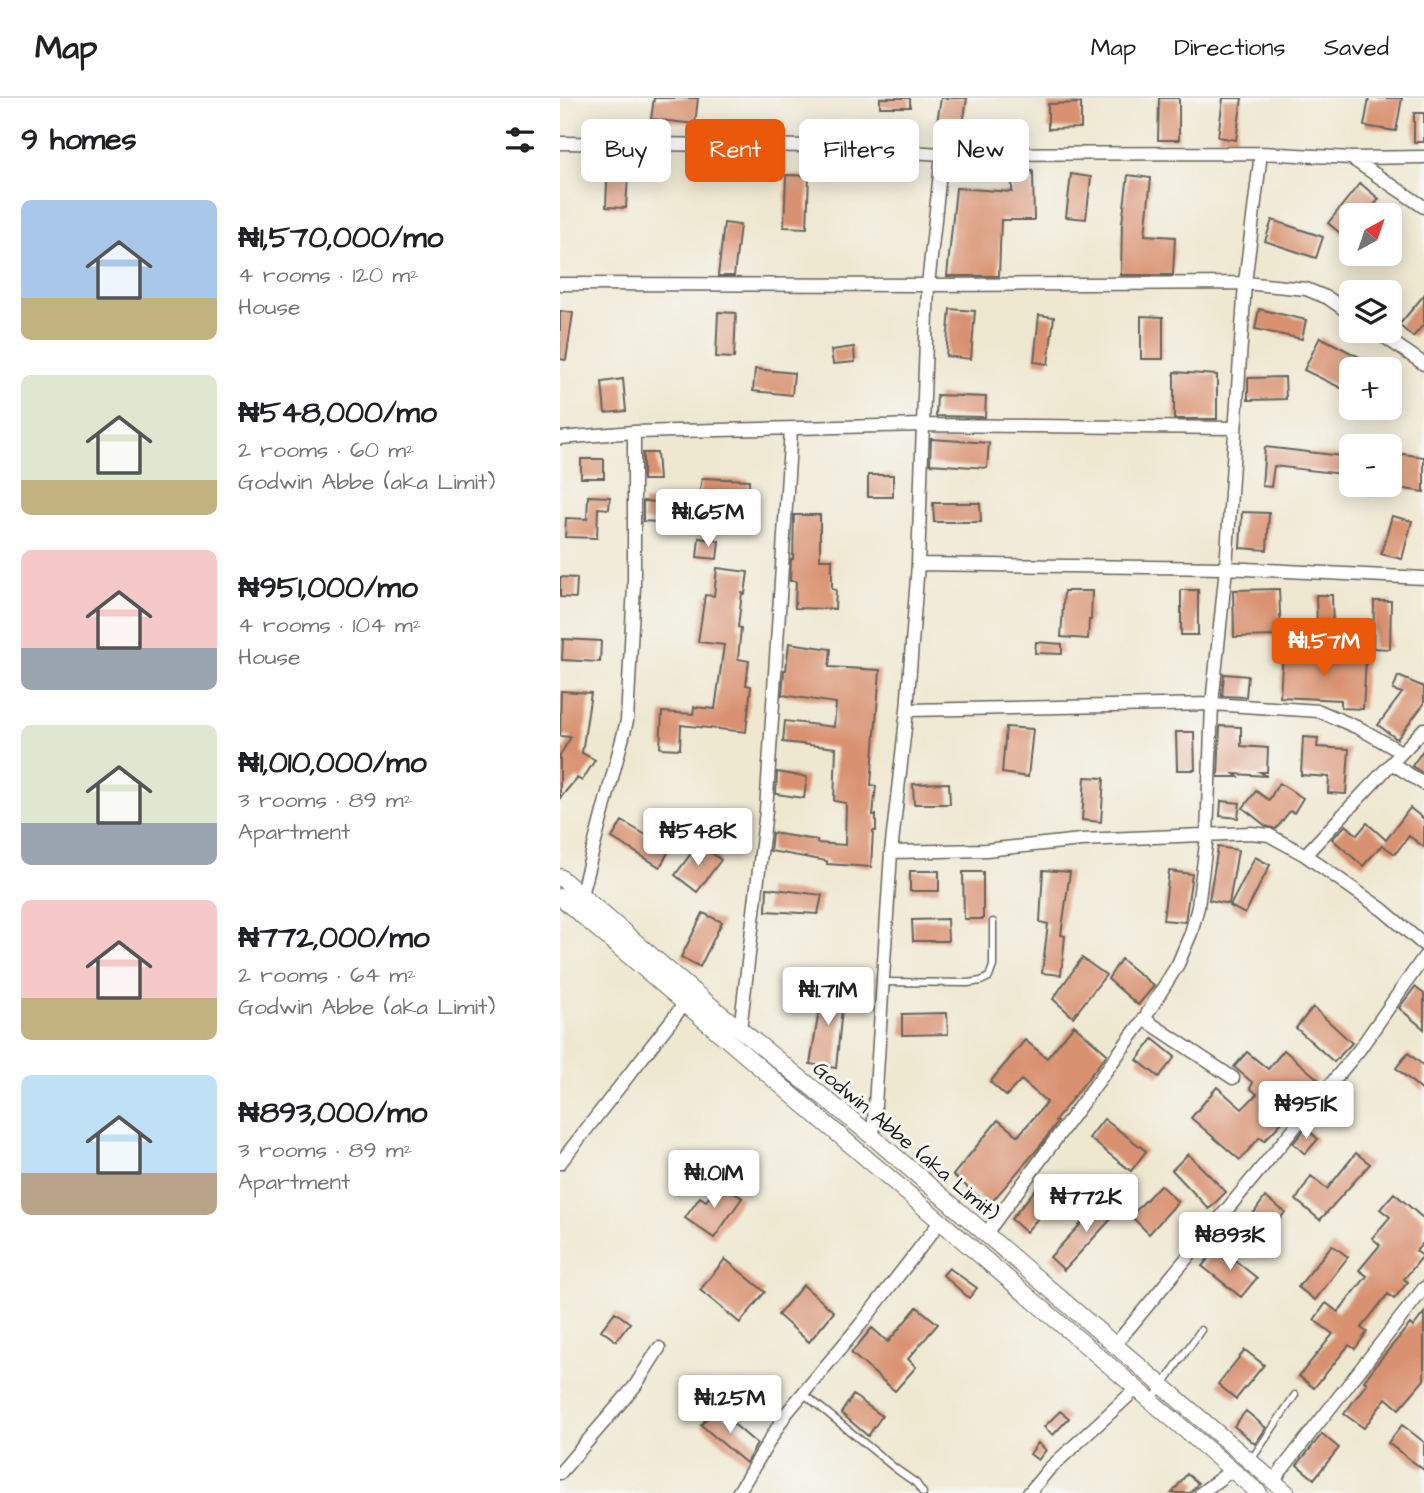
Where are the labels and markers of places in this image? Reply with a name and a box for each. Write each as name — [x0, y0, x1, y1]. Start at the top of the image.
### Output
pin: ₦1.65M — [651, 490, 765, 549]
pin: ₦1.57M — [1267, 618, 1381, 678]
pin: ₦548K — [649, 808, 747, 868]
pin: ₦1.71M — [771, 968, 885, 1027]
pin: ₦951K — [1257, 1082, 1355, 1141]
pin: ₦1.01M — [657, 1150, 771, 1210]
pin: ₦772K — [1037, 1174, 1135, 1234]
pin: ₦893K — [1181, 1212, 1279, 1272]
pin: ₦1.25M — [673, 1376, 787, 1435]

